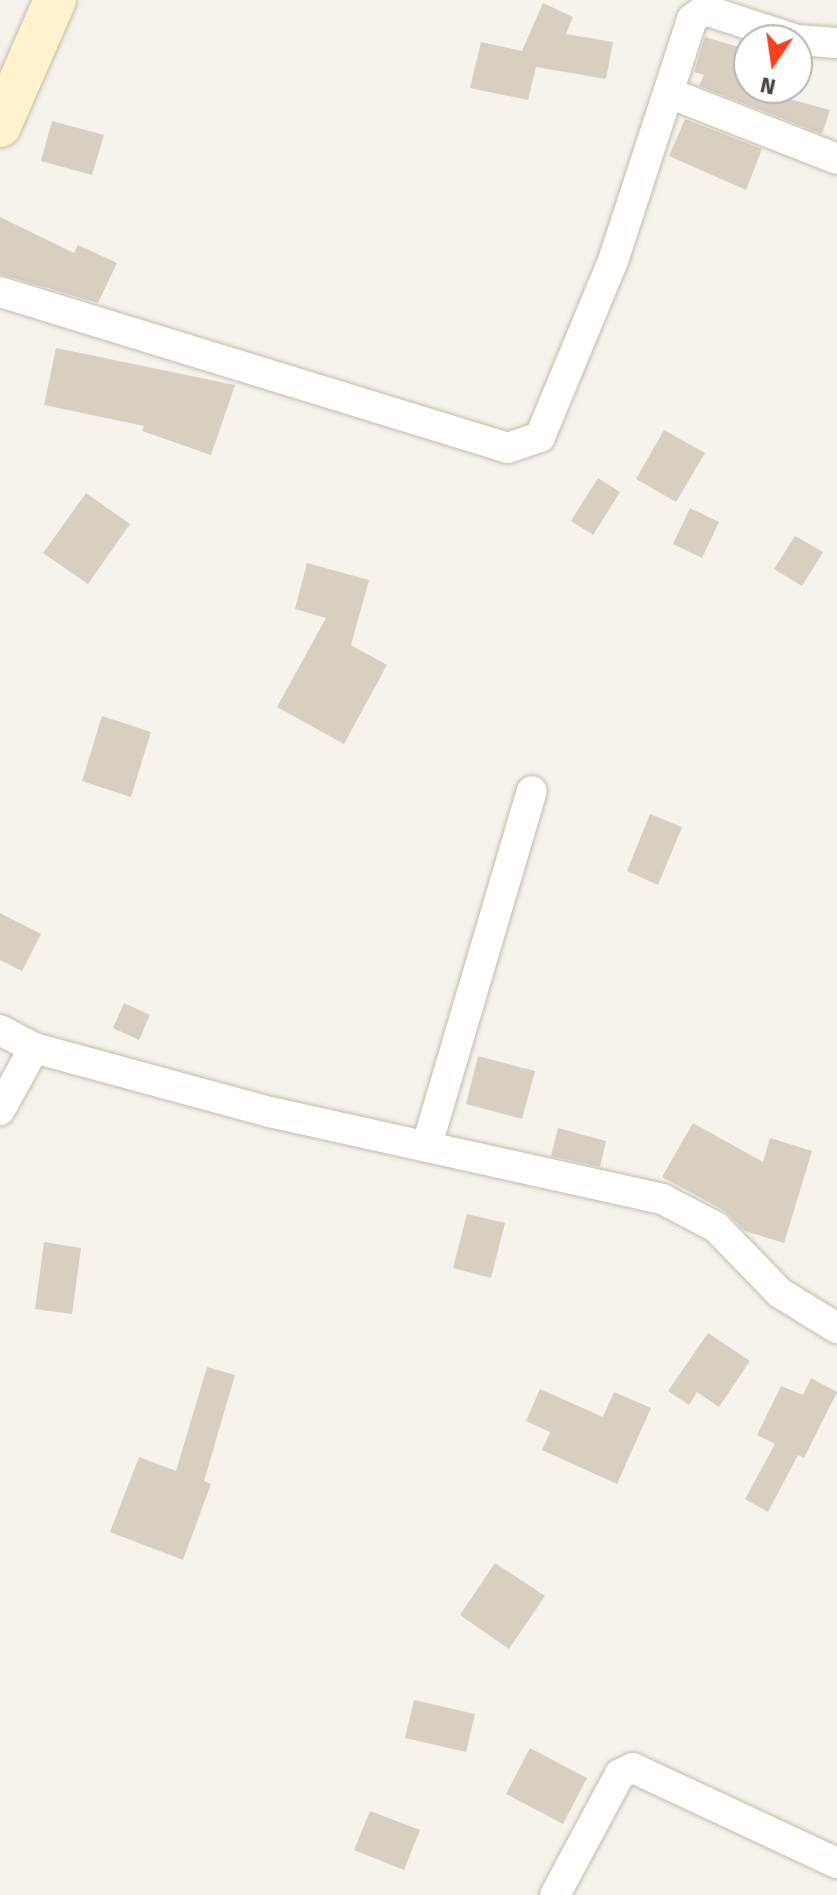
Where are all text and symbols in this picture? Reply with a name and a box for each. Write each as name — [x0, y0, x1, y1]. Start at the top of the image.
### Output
north arrow — [733, 24, 813, 104]
text: N — [758, 71, 778, 101]

